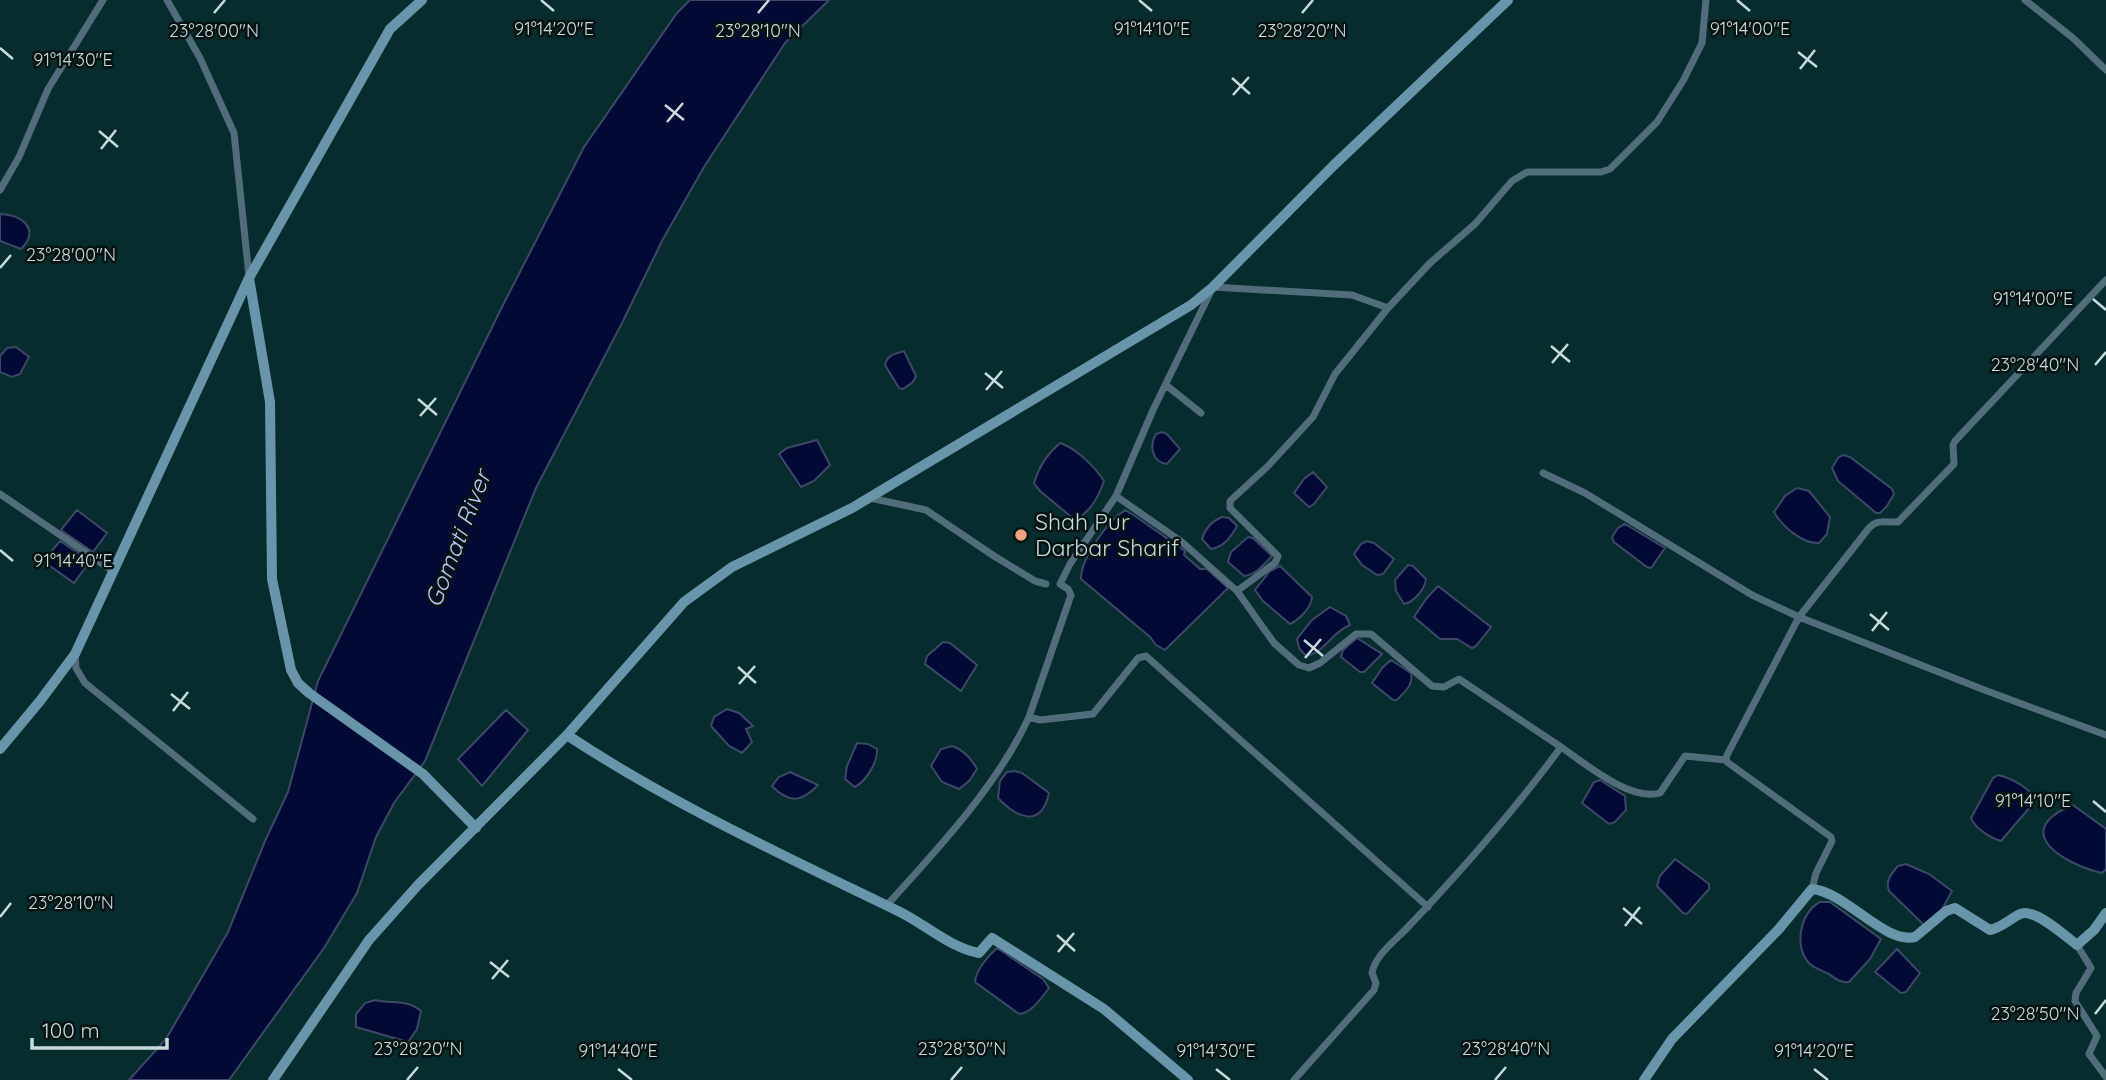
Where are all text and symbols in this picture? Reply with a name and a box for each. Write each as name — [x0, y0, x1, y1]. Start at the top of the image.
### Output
text: 91°14'20"E — [514, 17, 594, 40]
text: 91°14'10"E — [1114, 17, 1190, 40]
text: 91°14'00"E — [1710, 17, 1790, 40]
text: 23°28'00"N — [169, 19, 259, 42]
text: 23°28'10"N — [715, 19, 801, 42]
text: 23°28'20"N — [1257, 19, 1347, 42]
text: 91°14'30"E — [33, 48, 113, 71]
text: 23°28'00"N — [26, 243, 116, 266]
text: 91°14'00"E — [1993, 287, 2073, 310]
text: 23°28'40"N — [1991, 353, 2079, 376]
water label: Gomati River — [417, 463, 498, 611]
place label: Shah Pur Darbar Sharif — [1035, 507, 1179, 562]
marker: Shah Pur Darbar Sharif — [1013, 527, 1029, 543]
text: 91°14'40"E — [33, 549, 113, 572]
text: 91°14'10"E — [1995, 789, 2071, 812]
text: 23°28'10"N — [28, 891, 114, 914]
text: 23°28'50"N — [1990, 1002, 2080, 1025]
scale bar — [32, 1006, 166, 1050]
text: 100 m — [42, 1017, 100, 1043]
text: 23°28'20"N — [373, 1037, 463, 1060]
text: 23°28'30"N — [918, 1037, 1006, 1060]
text: 23°28'40"N — [1462, 1037, 1550, 1060]
text: 91°14'40"E — [578, 1039, 658, 1062]
text: 91°14'30"E — [1176, 1039, 1256, 1062]
text: 91°14'20"E — [1774, 1039, 1854, 1062]

